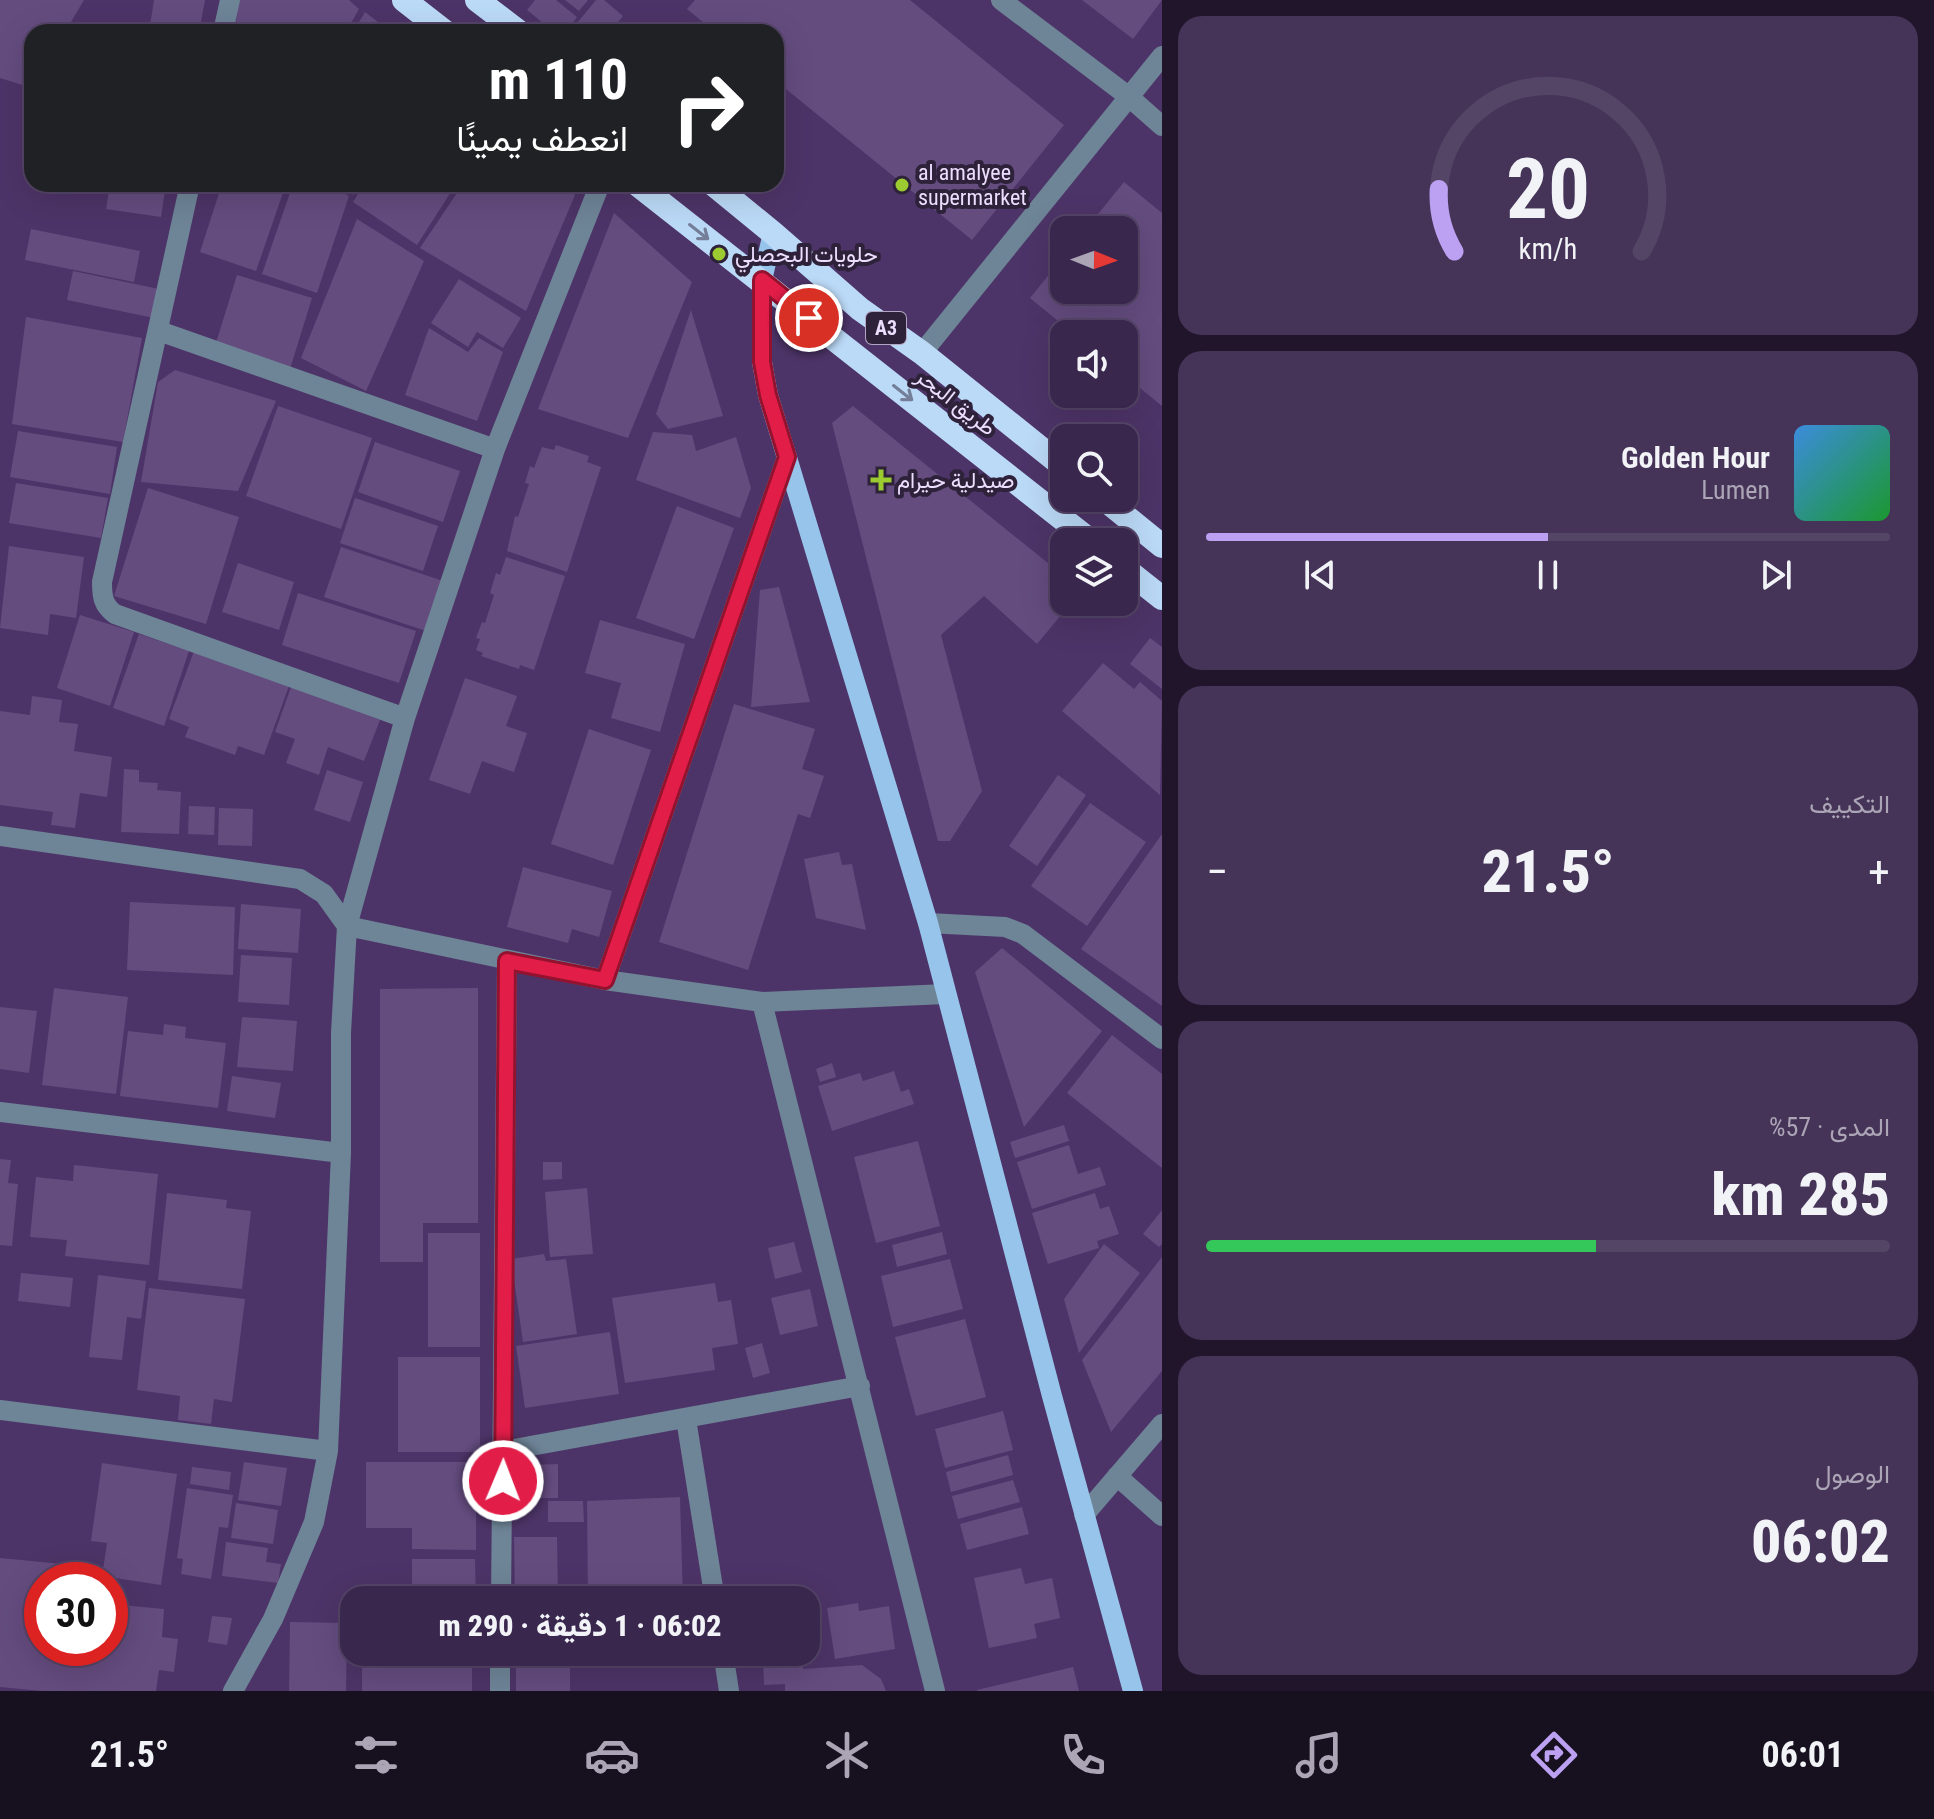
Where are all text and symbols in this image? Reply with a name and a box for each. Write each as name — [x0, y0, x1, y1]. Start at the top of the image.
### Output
text: 110 m — [489, 47, 628, 113]
icon: right — [656, 56, 760, 160]
text: انعطف يمينًا — [456, 118, 628, 160]
text: 20 — [1506, 140, 1590, 237]
place label: al amalyee supermarket — [918, 160, 1027, 210]
marker: al amalyee supermarket — [893, 176, 911, 194]
north arrow — [1050, 216, 1138, 304]
map controls — [1050, 216, 1138, 616]
one-way arrow — [688, 223, 709, 240]
text: km/h — [1519, 232, 1577, 266]
place label: حلويات البحصلي — [735, 242, 878, 273]
marker: حلويات البحصلي — [710, 245, 728, 263]
pin — [775, 284, 843, 352]
icon: arrive — [787, 296, 831, 340]
road number: A3 — [866, 312, 906, 344]
button: sound — [1050, 320, 1138, 408]
street label: طريق البحر — [910, 363, 1001, 442]
one-way arrow — [892, 384, 913, 401]
button: search — [1050, 424, 1138, 512]
text: Golden Hour — [1621, 440, 1770, 475]
place label: صيدلية حيرام — [897, 468, 1015, 495]
marker: صيدلية حيرام — [872, 471, 890, 489]
text: Lumen — [1701, 475, 1770, 505]
button: layers — [1050, 528, 1138, 616]
icon: previous — [1298, 553, 1342, 597]
icon: pause — [1526, 553, 1570, 597]
icon: next — [1754, 553, 1798, 597]
text: التكييف — [1809, 789, 1890, 819]
text: 21.5° — [1482, 836, 1615, 907]
text: − — [1206, 846, 1228, 898]
text: + — [1868, 846, 1890, 898]
text: المدى · 57% — [1769, 1112, 1890, 1142]
text: 285 km — [1711, 1159, 1890, 1230]
position arrow — [461, 1439, 545, 1523]
text: الوصول — [1815, 1459, 1890, 1489]
text: 06:02 — [1751, 1506, 1890, 1577]
speed limit sign: 30 — [24, 1562, 128, 1666]
text: 06:02 · 1 دقيقة · 290 m — [439, 1608, 721, 1643]
icon: filters — [348, 1727, 404, 1783]
icon: car — [584, 1727, 640, 1783]
icon: climate — [819, 1727, 875, 1783]
icon: phone — [1055, 1727, 1111, 1783]
icon: music — [1291, 1727, 1347, 1783]
icon: directions — [1526, 1727, 1582, 1783]
text: 21.5° — [90, 1734, 169, 1776]
text: 06:01 — [1762, 1734, 1844, 1776]

